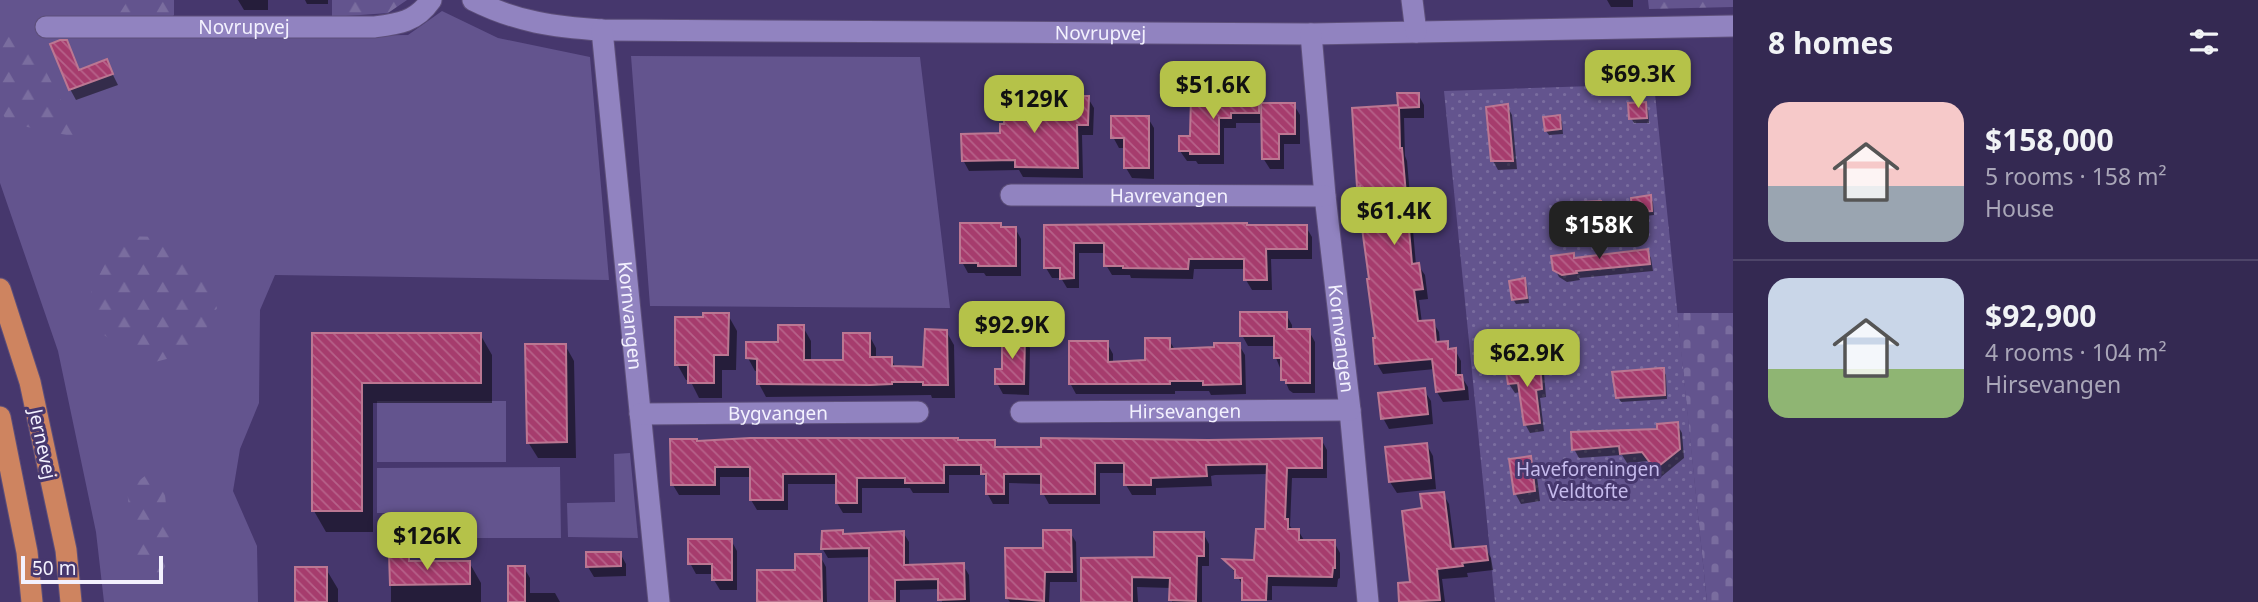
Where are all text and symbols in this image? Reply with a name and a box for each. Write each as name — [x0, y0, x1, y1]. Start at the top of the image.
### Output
street label: Novrupvej — [198, 14, 290, 40]
street label: Novrupvej — [1055, 20, 1146, 46]
text: 8 homes — [1768, 22, 1893, 63]
icon: filters — [2185, 23, 2223, 61]
pin: $69.3K — [1581, 50, 1695, 110]
text: $69.3K — [1601, 57, 1675, 89]
pin: $51.6K — [1156, 61, 1270, 121]
text: $51.6K — [1176, 68, 1250, 100]
pin: $129K — [985, 76, 1083, 135]
text: $129K — [1000, 82, 1068, 114]
text: $158,000 — [1985, 119, 2114, 160]
icon: home — [1824, 130, 1908, 214]
text: 5 rooms · 158 m² — [1985, 160, 2167, 192]
street label: Havrevangen — [1110, 182, 1228, 209]
pin: $61.4K — [1337, 188, 1451, 247]
text: House — [1985, 192, 2054, 224]
text: $61.4K — [1357, 194, 1431, 226]
pin: $158K — [1550, 202, 1648, 261]
text: $158K — [1565, 208, 1633, 240]
street label: Kornvangen — [612, 260, 649, 371]
street label: Kornvangen — [1322, 283, 1361, 394]
text: $92,900 — [1985, 295, 2097, 336]
pin: $92.9K — [955, 302, 1069, 361]
icon: home — [1824, 306, 1908, 390]
text: $92.9K — [975, 308, 1049, 340]
pin: $62.9K — [1470, 330, 1584, 389]
text: $62.9K — [1490, 336, 1564, 368]
text: 4 rooms · 104 m² — [1985, 336, 2167, 368]
text: Hirsevangen — [1985, 368, 2121, 400]
street label: Hirsevangen — [1129, 398, 1241, 424]
street label: Bygvangen — [728, 400, 828, 426]
street label: Jernevej — [22, 405, 63, 481]
park label: Haveforeningen Veldtofte — [1516, 456, 1660, 504]
pin: $126K — [378, 512, 476, 572]
text: $126K — [393, 519, 461, 551]
scale bar — [21, 553, 163, 585]
text: 50 m — [32, 555, 76, 581]

